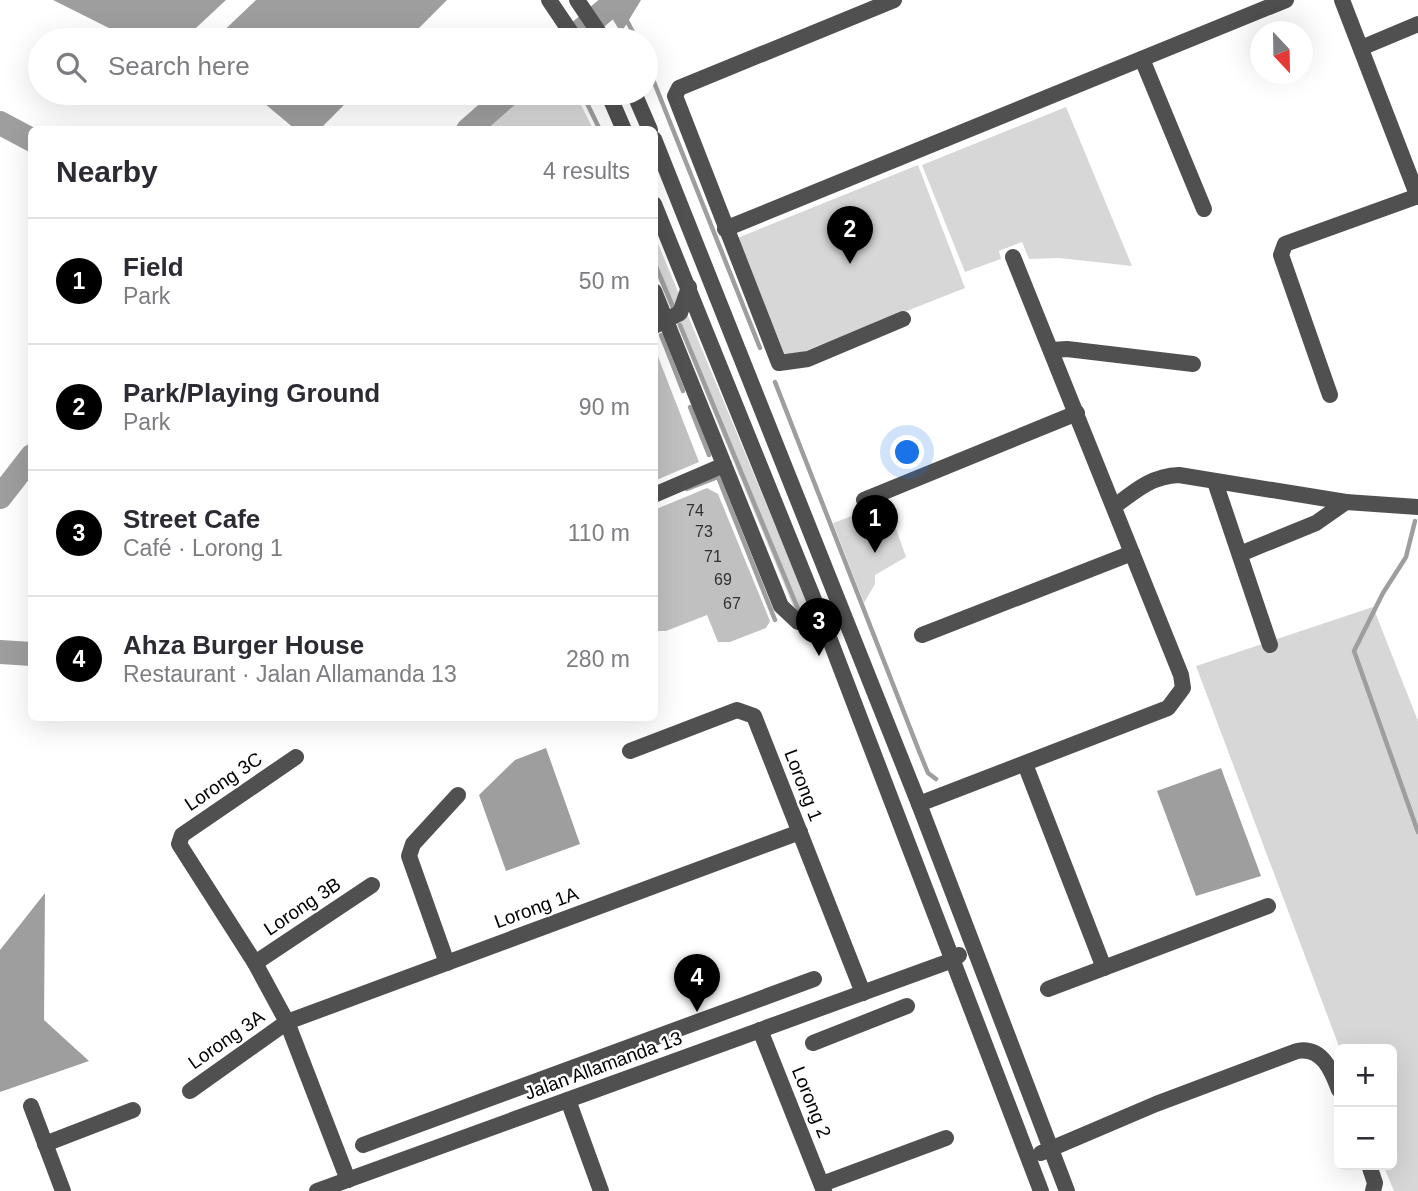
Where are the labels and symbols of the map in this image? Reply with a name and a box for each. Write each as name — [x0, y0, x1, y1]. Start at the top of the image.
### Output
north arrow — [1250, 21, 1313, 84]
pin: 2 — [827, 206, 873, 264]
your location — [890, 435, 924, 469]
pin: 1 — [852, 495, 898, 553]
house number: 74 — [686, 502, 704, 519]
house number: 73 — [695, 523, 713, 540]
house number: 71 — [704, 548, 722, 565]
house number: 69 — [714, 571, 732, 588]
house number: 67 — [723, 595, 741, 612]
pin: 3 — [796, 598, 842, 656]
street label: Lorong 1 — [780, 746, 827, 824]
street label: Lorong 3C — [181, 748, 266, 815]
street label: Lorong 3B — [260, 873, 344, 940]
street label: Lorong 1A — [491, 882, 581, 932]
pin: 4 — [674, 954, 720, 1012]
street label: Lorong 3A — [184, 1005, 268, 1073]
street label: Jalan Allamanda 13 — [522, 1027, 685, 1104]
street label: Lorong 2 — [788, 1063, 835, 1141]

